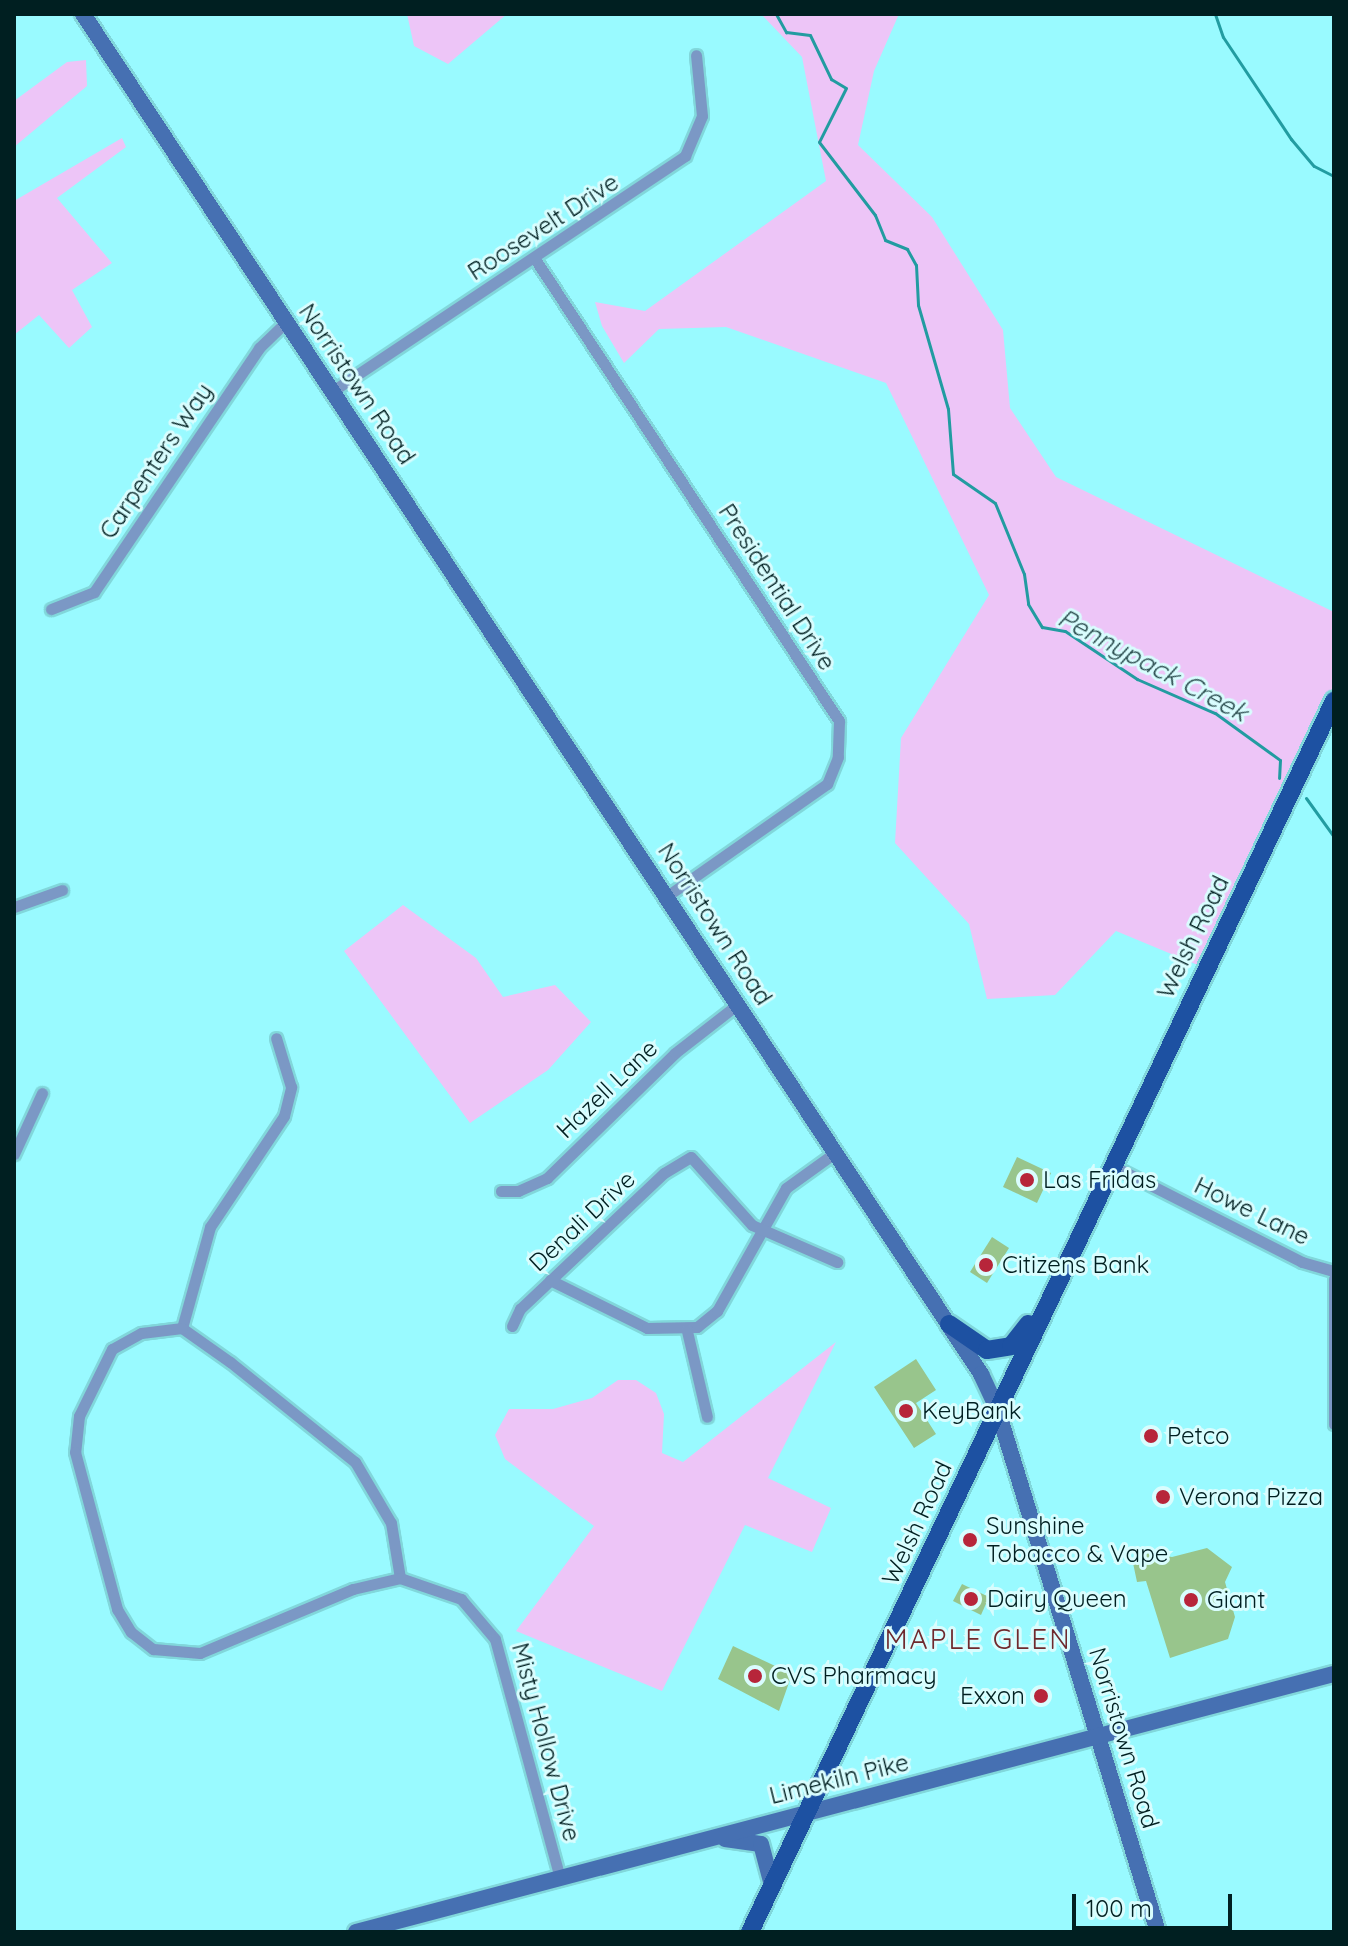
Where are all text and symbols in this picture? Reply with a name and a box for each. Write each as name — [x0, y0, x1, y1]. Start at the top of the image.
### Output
street label: Roosevelt Drive — [462, 168, 624, 286]
street label: Norristown Road — [293, 298, 421, 470]
street label: Carpenters Way — [93, 378, 219, 544]
street label: Presidential Drive — [712, 498, 842, 676]
water label: Pennypack Creek — [1053, 602, 1253, 728]
street label: Norristown Road — [652, 838, 778, 1010]
street label: Welsh Road — [1151, 871, 1235, 1003]
street label: Hazell Lane — [551, 1034, 663, 1144]
street label: Denali Drive — [523, 1165, 641, 1277]
place label: Las Fridas — [1043, 1166, 1156, 1194]
marker: Las Fridas — [1018, 1171, 1036, 1189]
street label: Howe Lane — [1190, 1171, 1314, 1251]
place label: Citizens Bank — [1002, 1251, 1149, 1279]
marker: Citizens Bank — [977, 1256, 995, 1274]
place label: KeyBank — [922, 1397, 1022, 1425]
marker: KeyBank — [897, 1402, 915, 1420]
place label: Petco — [1167, 1422, 1230, 1450]
marker: Petco — [1142, 1427, 1160, 1445]
street label: Welsh Road — [876, 1457, 958, 1589]
place label: Verona Pizza — [1179, 1483, 1323, 1511]
marker: Verona Pizza — [1154, 1488, 1172, 1506]
place label: Sunshine Tobacco & Vape — [986, 1512, 1168, 1568]
marker: Sunshine Tobacco & Vape — [961, 1531, 979, 1549]
place label: Dairy Queen — [987, 1585, 1127, 1613]
place label: Giant — [1207, 1586, 1265, 1614]
marker: Dairy Queen — [962, 1590, 980, 1608]
marker: Giant — [1182, 1591, 1200, 1609]
district label: MAPLE GLEN — [884, 1622, 1072, 1656]
street label: Misty Hollow Drive — [506, 1640, 586, 1844]
street label: Norristown Road — [1083, 1644, 1165, 1832]
place label: CVS Pharmacy — [771, 1662, 937, 1690]
marker: CVS Pharmacy — [746, 1667, 764, 1685]
place label: Exxon — [960, 1682, 1025, 1710]
marker: Exxon — [1032, 1687, 1050, 1705]
street label: Limekiln Pike — [766, 1748, 912, 1810]
scale bar — [1076, 1878, 1236, 1928]
text: 100 m — [1086, 1893, 1152, 1923]

